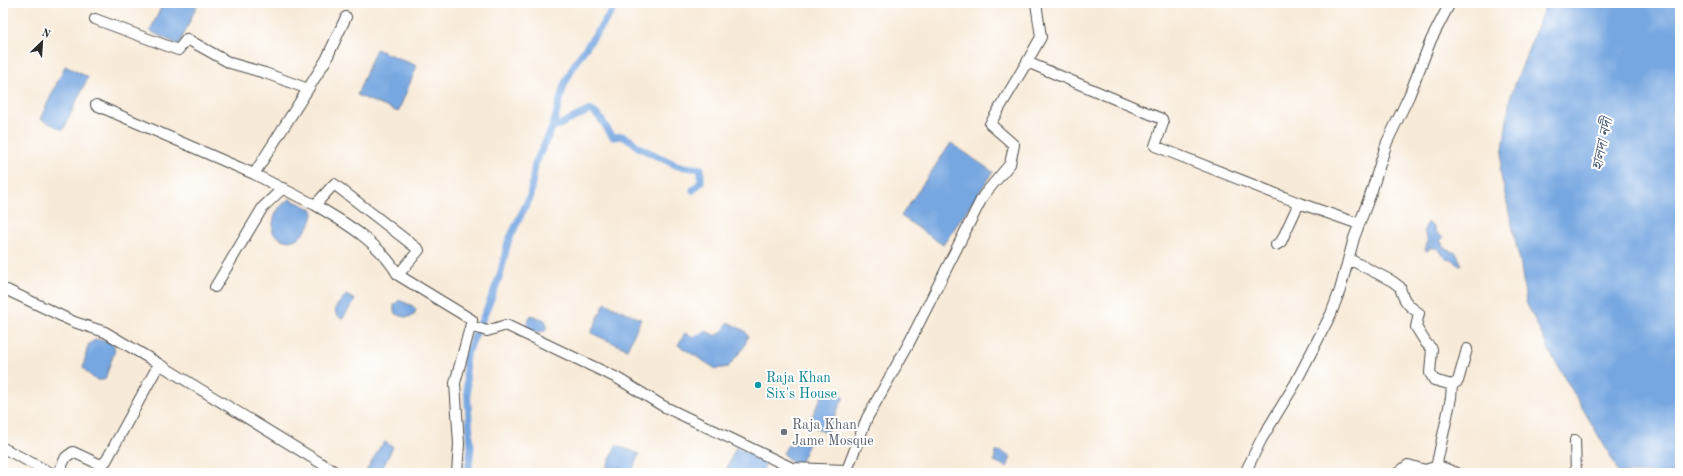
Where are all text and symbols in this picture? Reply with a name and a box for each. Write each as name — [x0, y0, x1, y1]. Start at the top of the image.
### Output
north arrow — [22, 22, 62, 62]
text: N — [39, 28, 52, 41]
water label: হালদা নদী — [1588, 114, 1617, 172]
place label: Raja Khan Six's House — [766, 371, 837, 401]
marker: Raja Khan Six's House — [753, 380, 763, 390]
place label: Raja Khan Jame Mosque — [792, 418, 874, 448]
marker: Raja Khan Jame Mosque — [779, 427, 789, 437]

